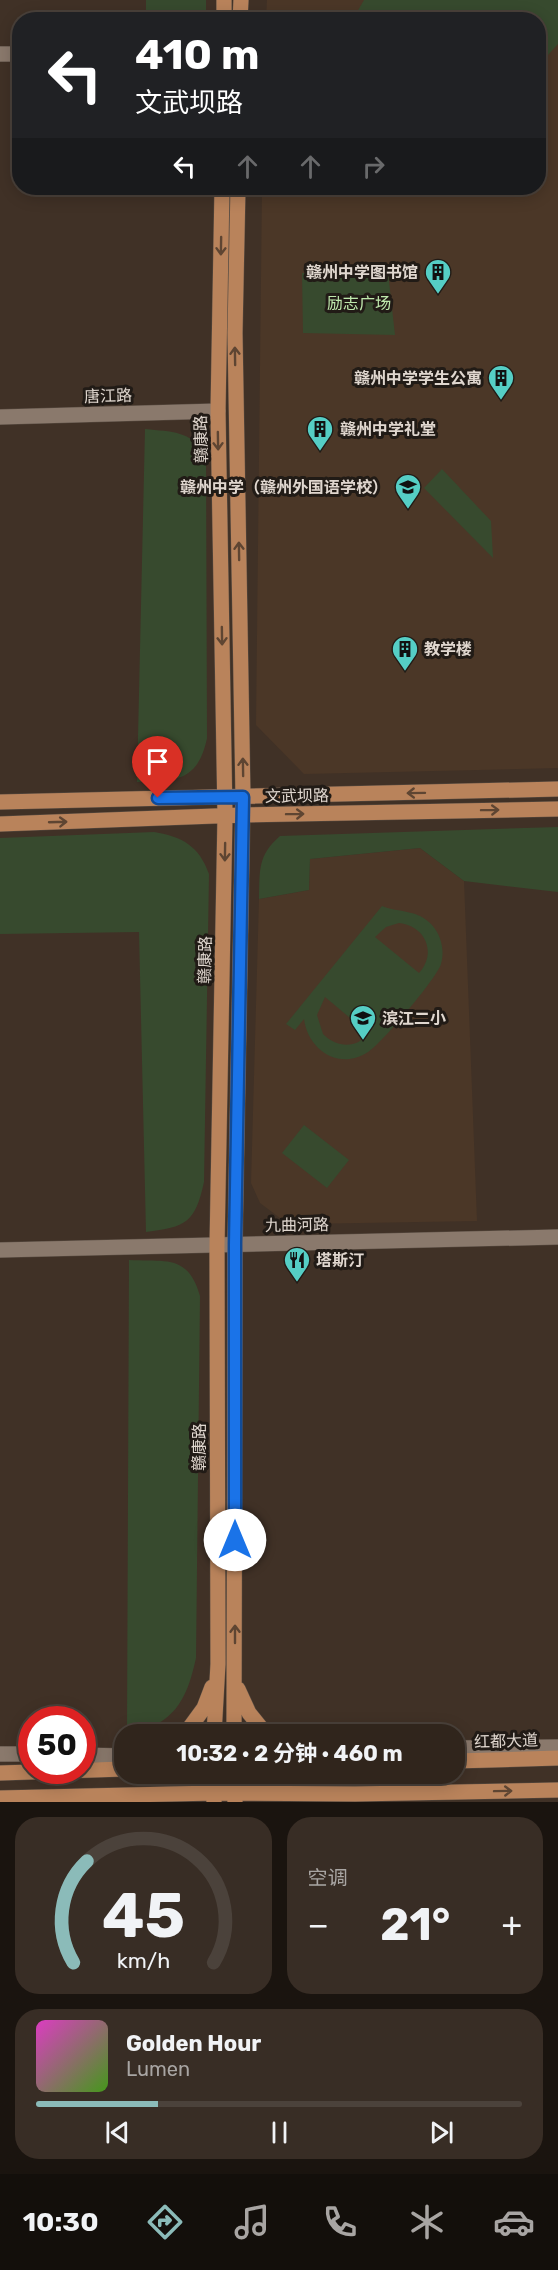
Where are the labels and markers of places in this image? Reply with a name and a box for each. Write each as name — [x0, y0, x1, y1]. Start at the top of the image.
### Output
building icon: 赣州中学图书馆 — [423, 257, 453, 295]
place label: 赣州中学图书馆 — [306, 263, 418, 282]
building icon: 赣州中学学生公寓 — [486, 363, 516, 401]
place label: 赣州中学学生公寓 — [354, 369, 482, 388]
building icon: 赣州中学礼堂 — [305, 414, 335, 452]
place label: 赣州中学礼堂 — [340, 420, 436, 439]
school or university icon: 赣州中学（赣州外国语学校） — [393, 472, 423, 510]
place label: 赣州中学（赣州外国语学校） — [180, 478, 388, 497]
building icon: 教学楼 — [390, 634, 420, 672]
place label: 教学楼 — [424, 640, 472, 659]
pin — [132, 736, 183, 798]
school or university icon: 滨江二小 — [348, 1003, 378, 1041]
place label: 滨江二小 — [382, 1009, 446, 1028]
restaurant icon: 塔斯汀 — [282, 1245, 312, 1283]
place label: 塔斯汀 — [316, 1251, 364, 1270]

